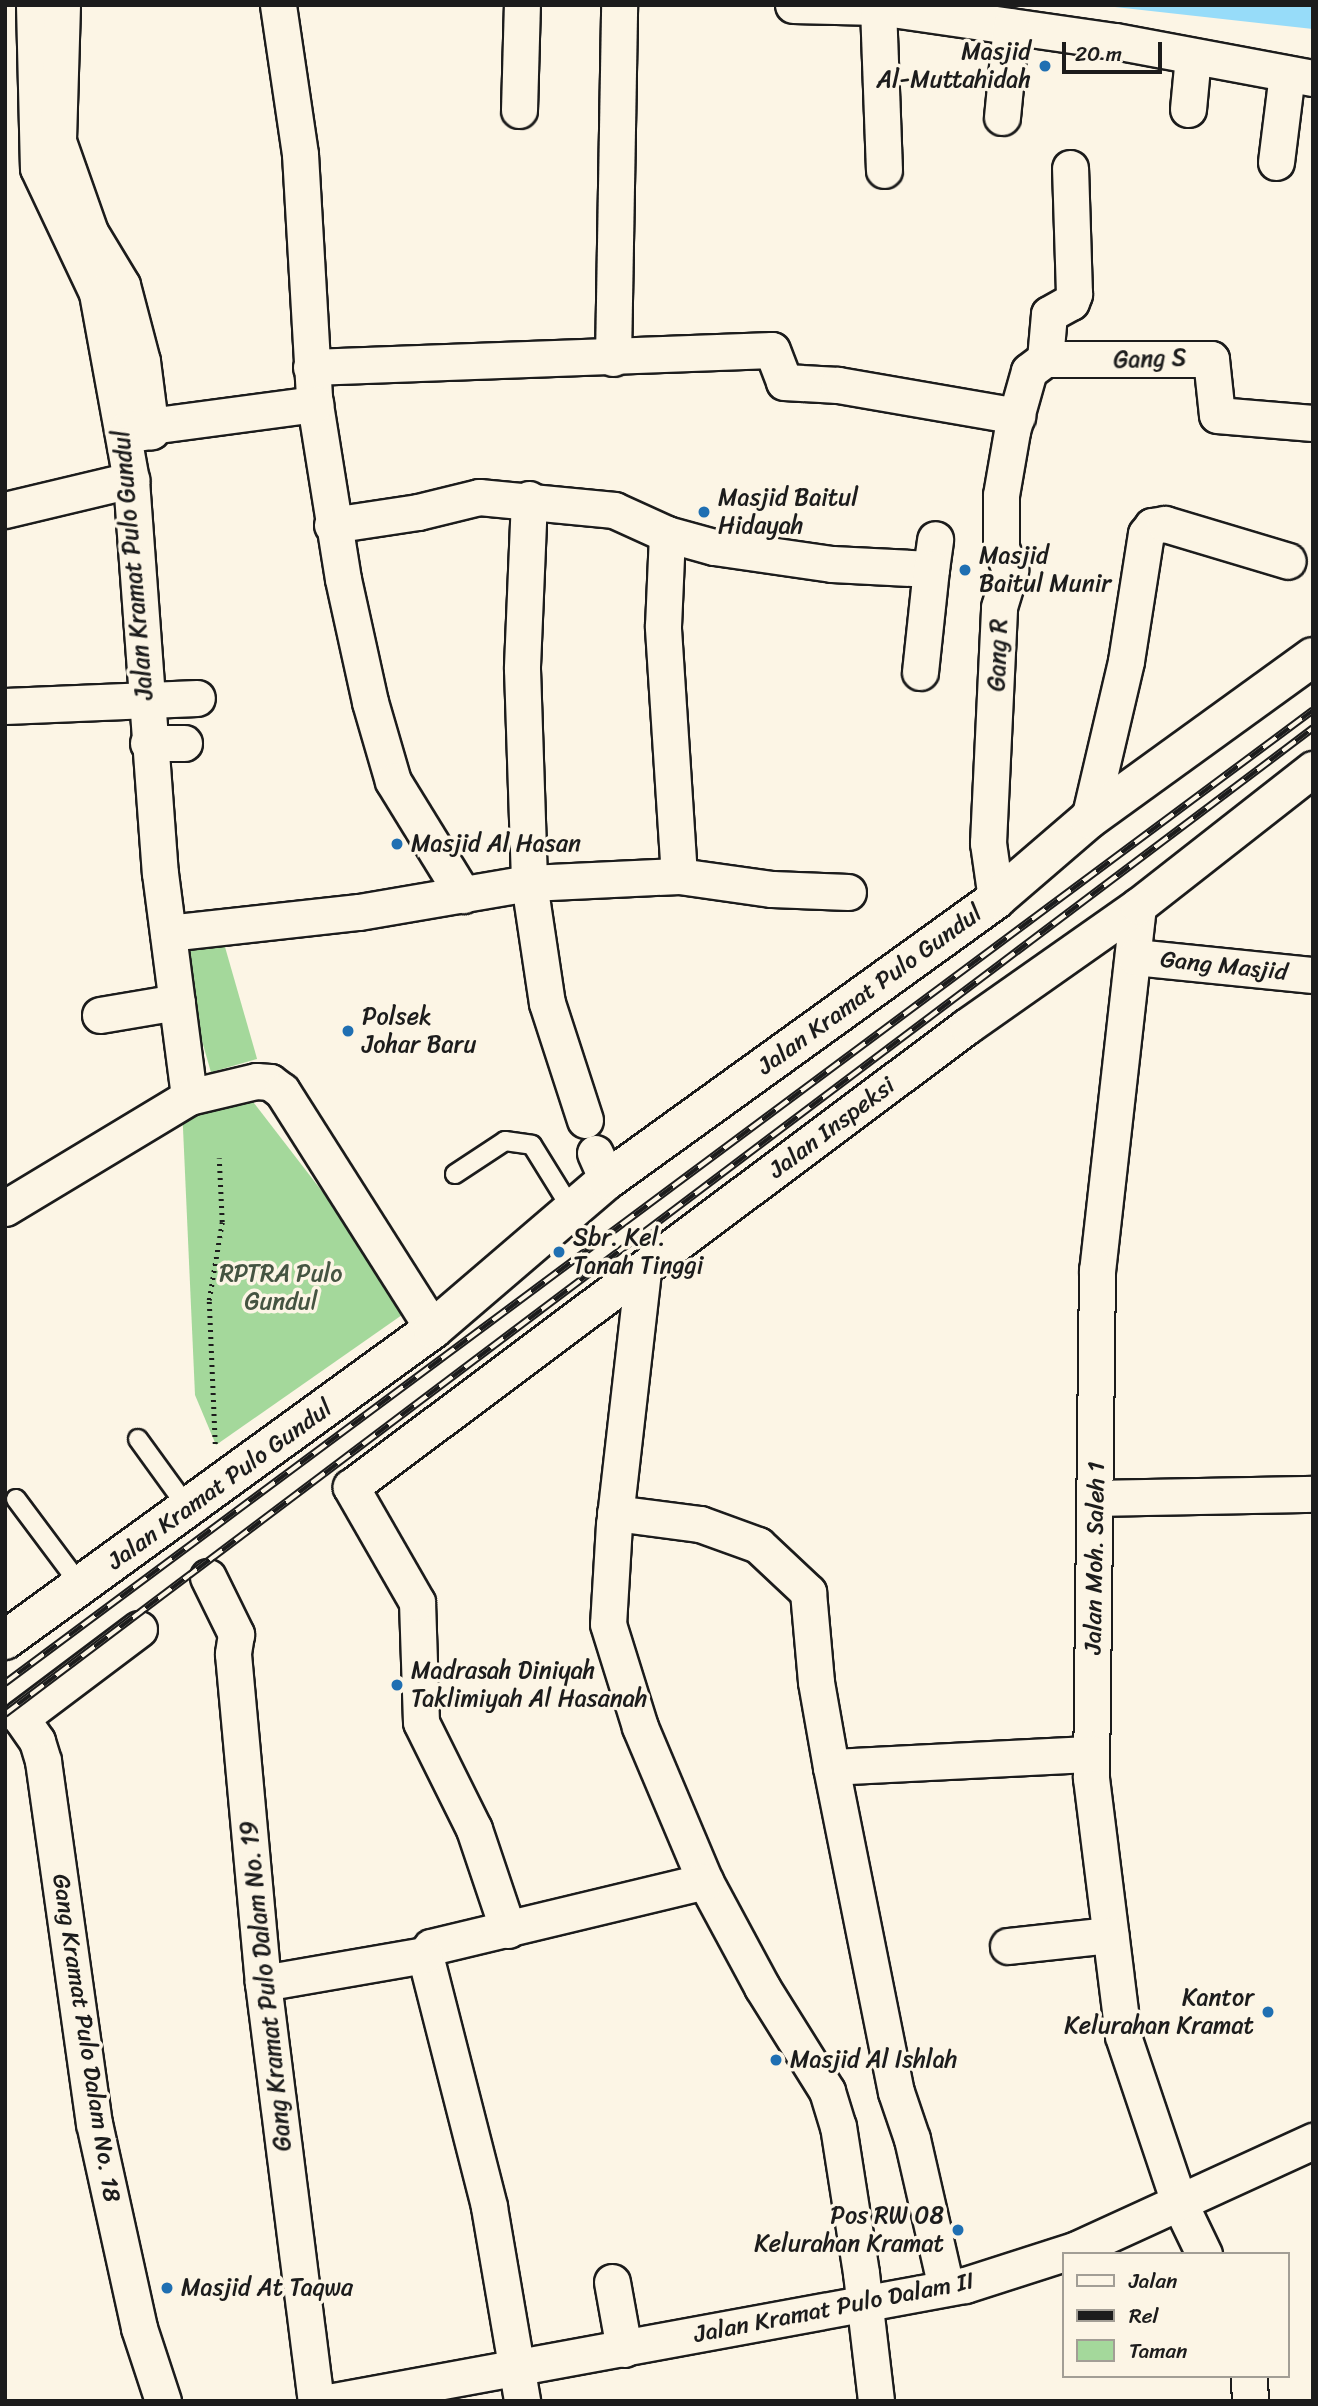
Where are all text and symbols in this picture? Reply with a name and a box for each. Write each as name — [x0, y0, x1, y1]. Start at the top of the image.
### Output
scale bar — [1066, 28, 1166, 72]
text: 20 m — [1075, 35, 1122, 73]
place label: Masjid Al-Muttahidah — [876, 38, 1031, 94]
marker: Masjid Al-Muttahidah — [1037, 58, 1053, 74]
street label: Gang S — [1113, 343, 1187, 375]
street label: Jalan Kramat Pulo Gundul — [107, 429, 159, 701]
place label: Masjid Baitul Hidayah — [718, 484, 858, 540]
marker: Masjid Baitul Hidayah — [696, 504, 712, 520]
place label: Masjid Baitul Munir — [979, 542, 1111, 598]
marker: Masjid Baitul Munir — [957, 562, 973, 578]
street label: Gang R — [982, 618, 1014, 692]
place label: Masjid Al Hasan — [411, 830, 581, 858]
marker: Masjid Al Hasan — [389, 836, 405, 852]
street label: Jalan Kramat Pulo Gundul — [752, 899, 988, 1081]
street label: Gang Masjid — [1159, 945, 1289, 987]
place label: Polsek Johar Baru — [362, 1003, 476, 1059]
marker: Polsek Johar Baru — [340, 1023, 356, 1039]
street label: Jalan Inspeksi — [763, 1071, 901, 1185]
place label: Sbr. Kel. Tanah Tinggi — [573, 1224, 704, 1280]
marker: Sbr. Kel. Tanah Tinggi — [551, 1244, 567, 1260]
park label: RPTRA Pulo Gundul — [219, 1260, 343, 1316]
street label: Jalan Kramat Pulo Gundul — [102, 1394, 338, 1576]
street label: Jalan Moh. Saleh 1 — [1079, 1460, 1111, 1656]
place label: Madrasah Diniyah Taklimiyah Al Hasanah — [411, 1657, 647, 1713]
marker: Madrasah Diniyah Taklimiyah Al Hasanah — [389, 1677, 405, 1693]
street label: Gang Kramat Pulo Dalam No. 19 — [234, 1820, 298, 2152]
street label: Gang Kramat Pulo Dalam No. 18 — [46, 1872, 126, 2204]
place label: Kantor Kelurahan Kramat — [1065, 1984, 1254, 2040]
marker: Kantor Kelurahan Kramat — [1260, 2004, 1276, 2020]
place label: Masjid Al Ishlah — [790, 2046, 959, 2074]
marker: Masjid Al Ishlah — [768, 2052, 784, 2068]
place label: Pos RW 08 Kelurahan Kramat — [755, 2202, 944, 2258]
marker: Pos RW 08 Kelurahan Kramat — [950, 2222, 966, 2238]
legend — [1062, 2252, 1290, 2378]
text: Jalan — [1129, 2262, 1177, 2300]
street label: Jalan Kramat Pulo Dalam II — [692, 2267, 976, 2349]
place label: Masjid At Taqwa — [181, 2274, 353, 2302]
marker: Masjid At Taqwa — [159, 2280, 175, 2296]
text: Rel — [1129, 2297, 1159, 2335]
text: Taman — [1129, 2332, 1187, 2370]

